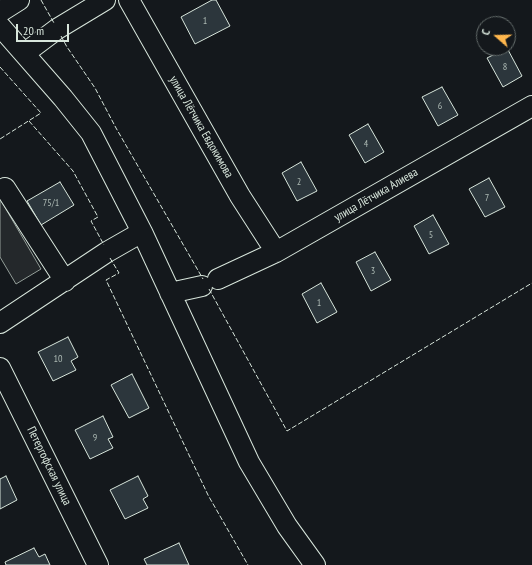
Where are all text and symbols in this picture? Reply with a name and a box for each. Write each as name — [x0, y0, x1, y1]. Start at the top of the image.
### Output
house number: 1 — [203, 15, 207, 27]
scale bar — [18, 16, 71, 42]
north arrow — [476, 16, 516, 56]
text: 20 m — [23, 23, 44, 38]
text: С — [478, 27, 493, 37]
house number: 8 — [503, 61, 507, 73]
street label: улица Лётчика Евдокимова — [166, 73, 236, 181]
house number: 6 — [438, 100, 442, 112]
house number: 4 — [364, 138, 368, 150]
street label: улица Лётчика Алиева — [332, 165, 420, 225]
house number: 2 — [297, 176, 301, 188]
house number: 7 — [485, 192, 489, 204]
house number: 75/1 — [43, 197, 59, 209]
house number: 5 — [429, 229, 433, 241]
house number: 3 — [371, 265, 375, 277]
house number: 1 — [317, 297, 321, 309]
house number: 10 — [54, 353, 62, 365]
street label: Петергофская улица — [24, 424, 74, 508]
house number: 9 — [93, 432, 97, 444]

